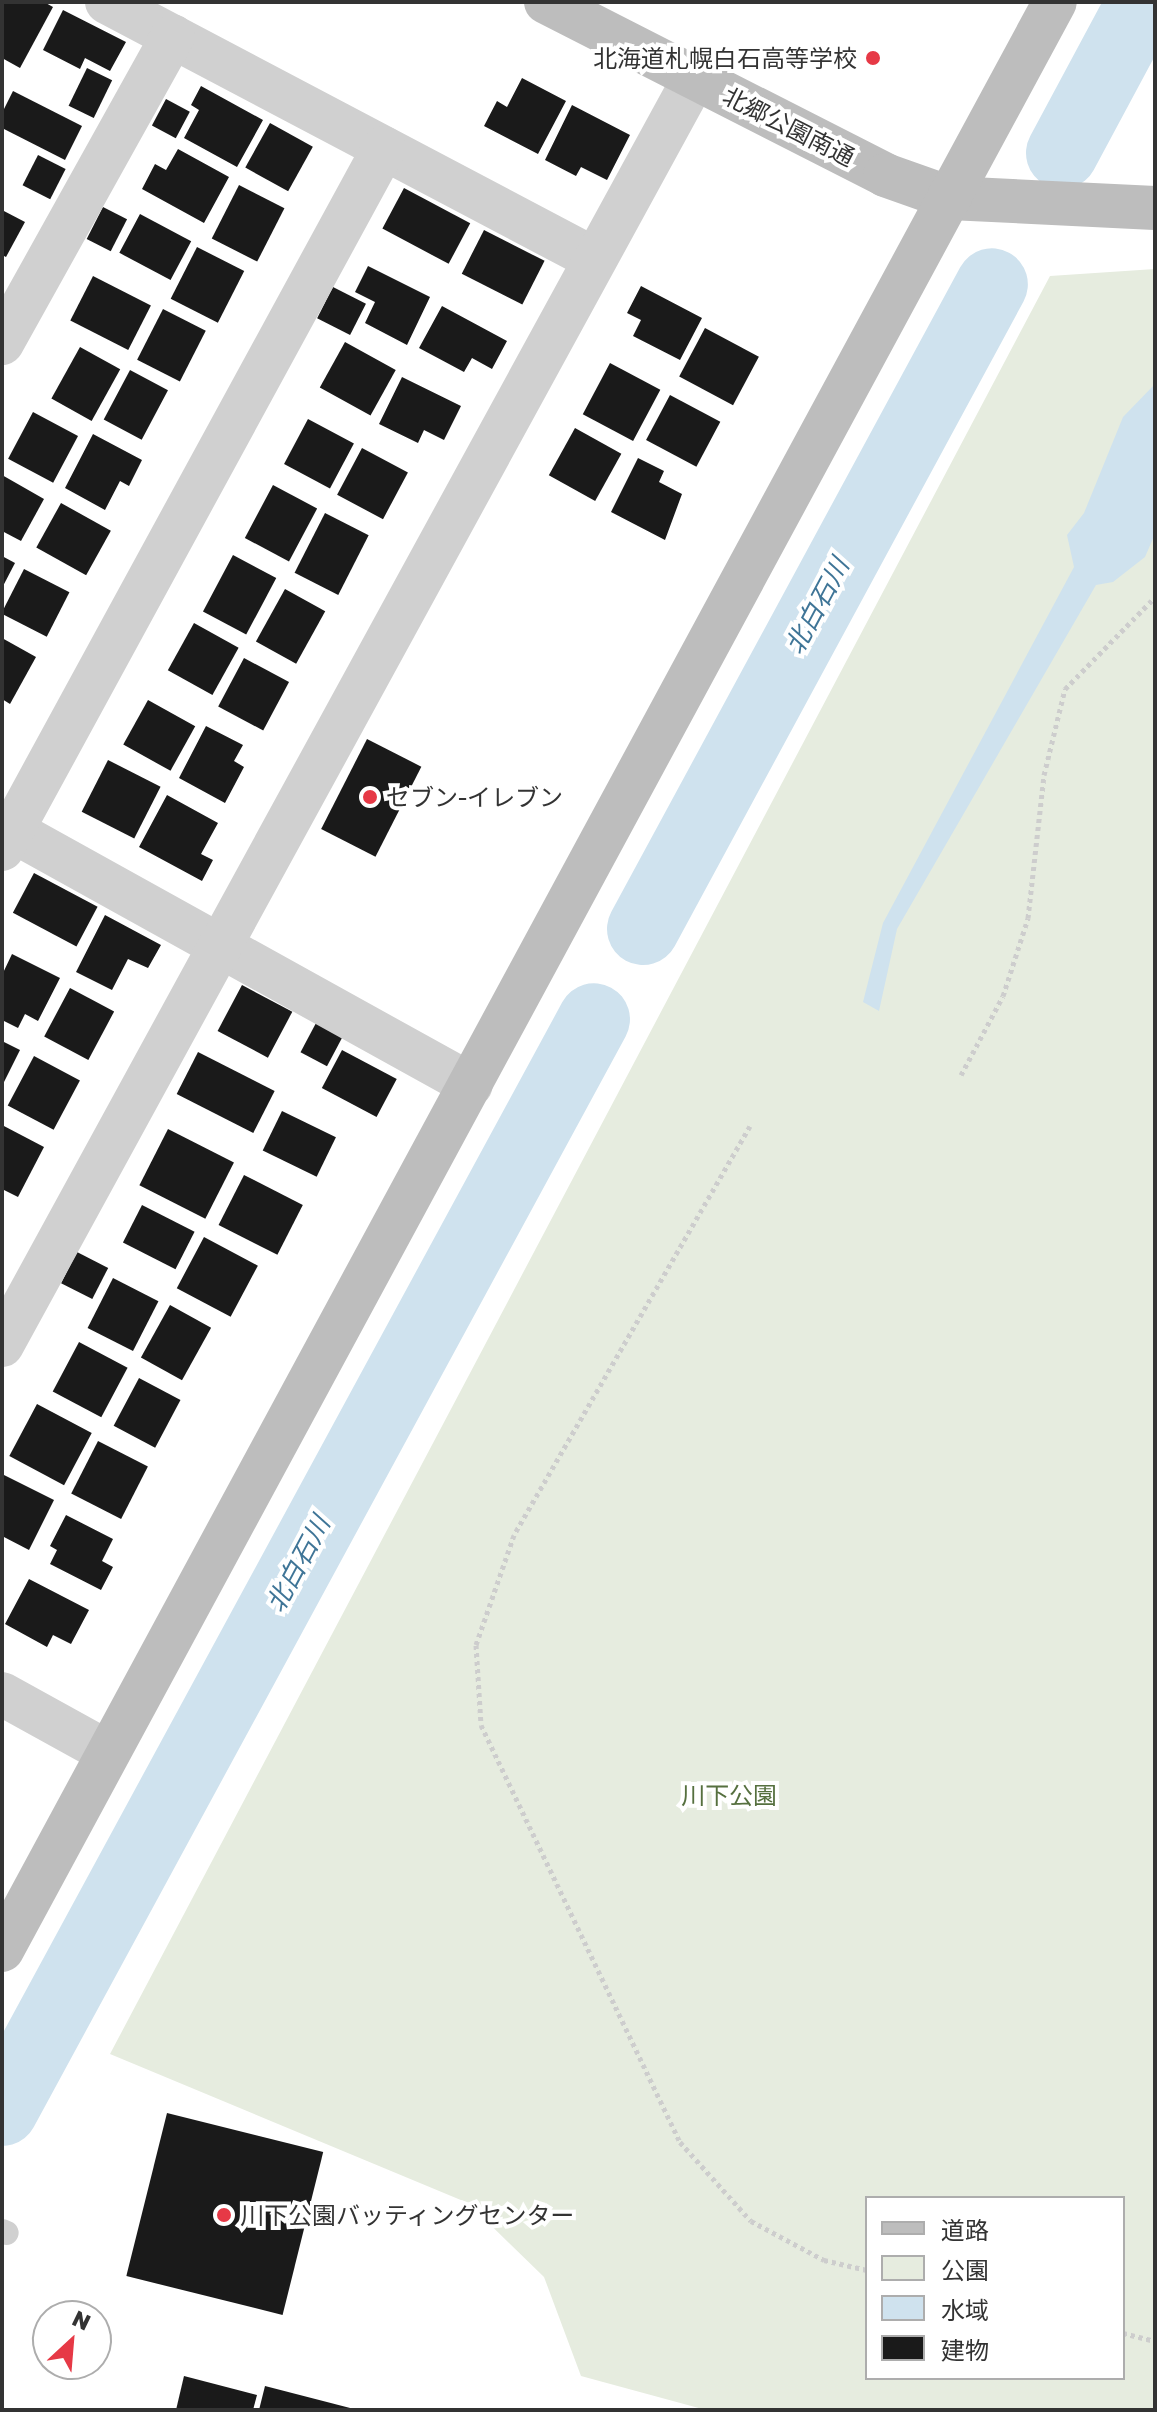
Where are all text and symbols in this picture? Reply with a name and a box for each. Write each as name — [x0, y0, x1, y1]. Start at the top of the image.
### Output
place label: 北海道札幌白石高等学校 — [593, 44, 857, 72]
marker: 北海道札幌白石高等学校 — [864, 49, 882, 67]
street label: 北郷公園南通 — [718, 80, 860, 172]
water label: 北白石川 — [779, 553, 855, 659]
place label: セブン-イレブン — [386, 783, 563, 811]
marker: セブン-イレブン — [361, 788, 379, 806]
water label: 北白石川 — [260, 1511, 336, 1617]
park label: 川下公園 — [681, 1781, 777, 1809]
legend — [865, 2196, 1125, 2380]
place label: 川下公園バッティングセンター — [240, 2201, 576, 2229]
marker: 川下公園バッティングセンター — [215, 2206, 233, 2224]
text: 道路 — [941, 2215, 989, 2244]
text: 公園 — [941, 2255, 989, 2284]
text: 水域 — [941, 2295, 989, 2324]
north arrow — [32, 2300, 112, 2380]
text: N — [68, 2304, 95, 2336]
text: 建物 — [941, 2335, 989, 2364]

